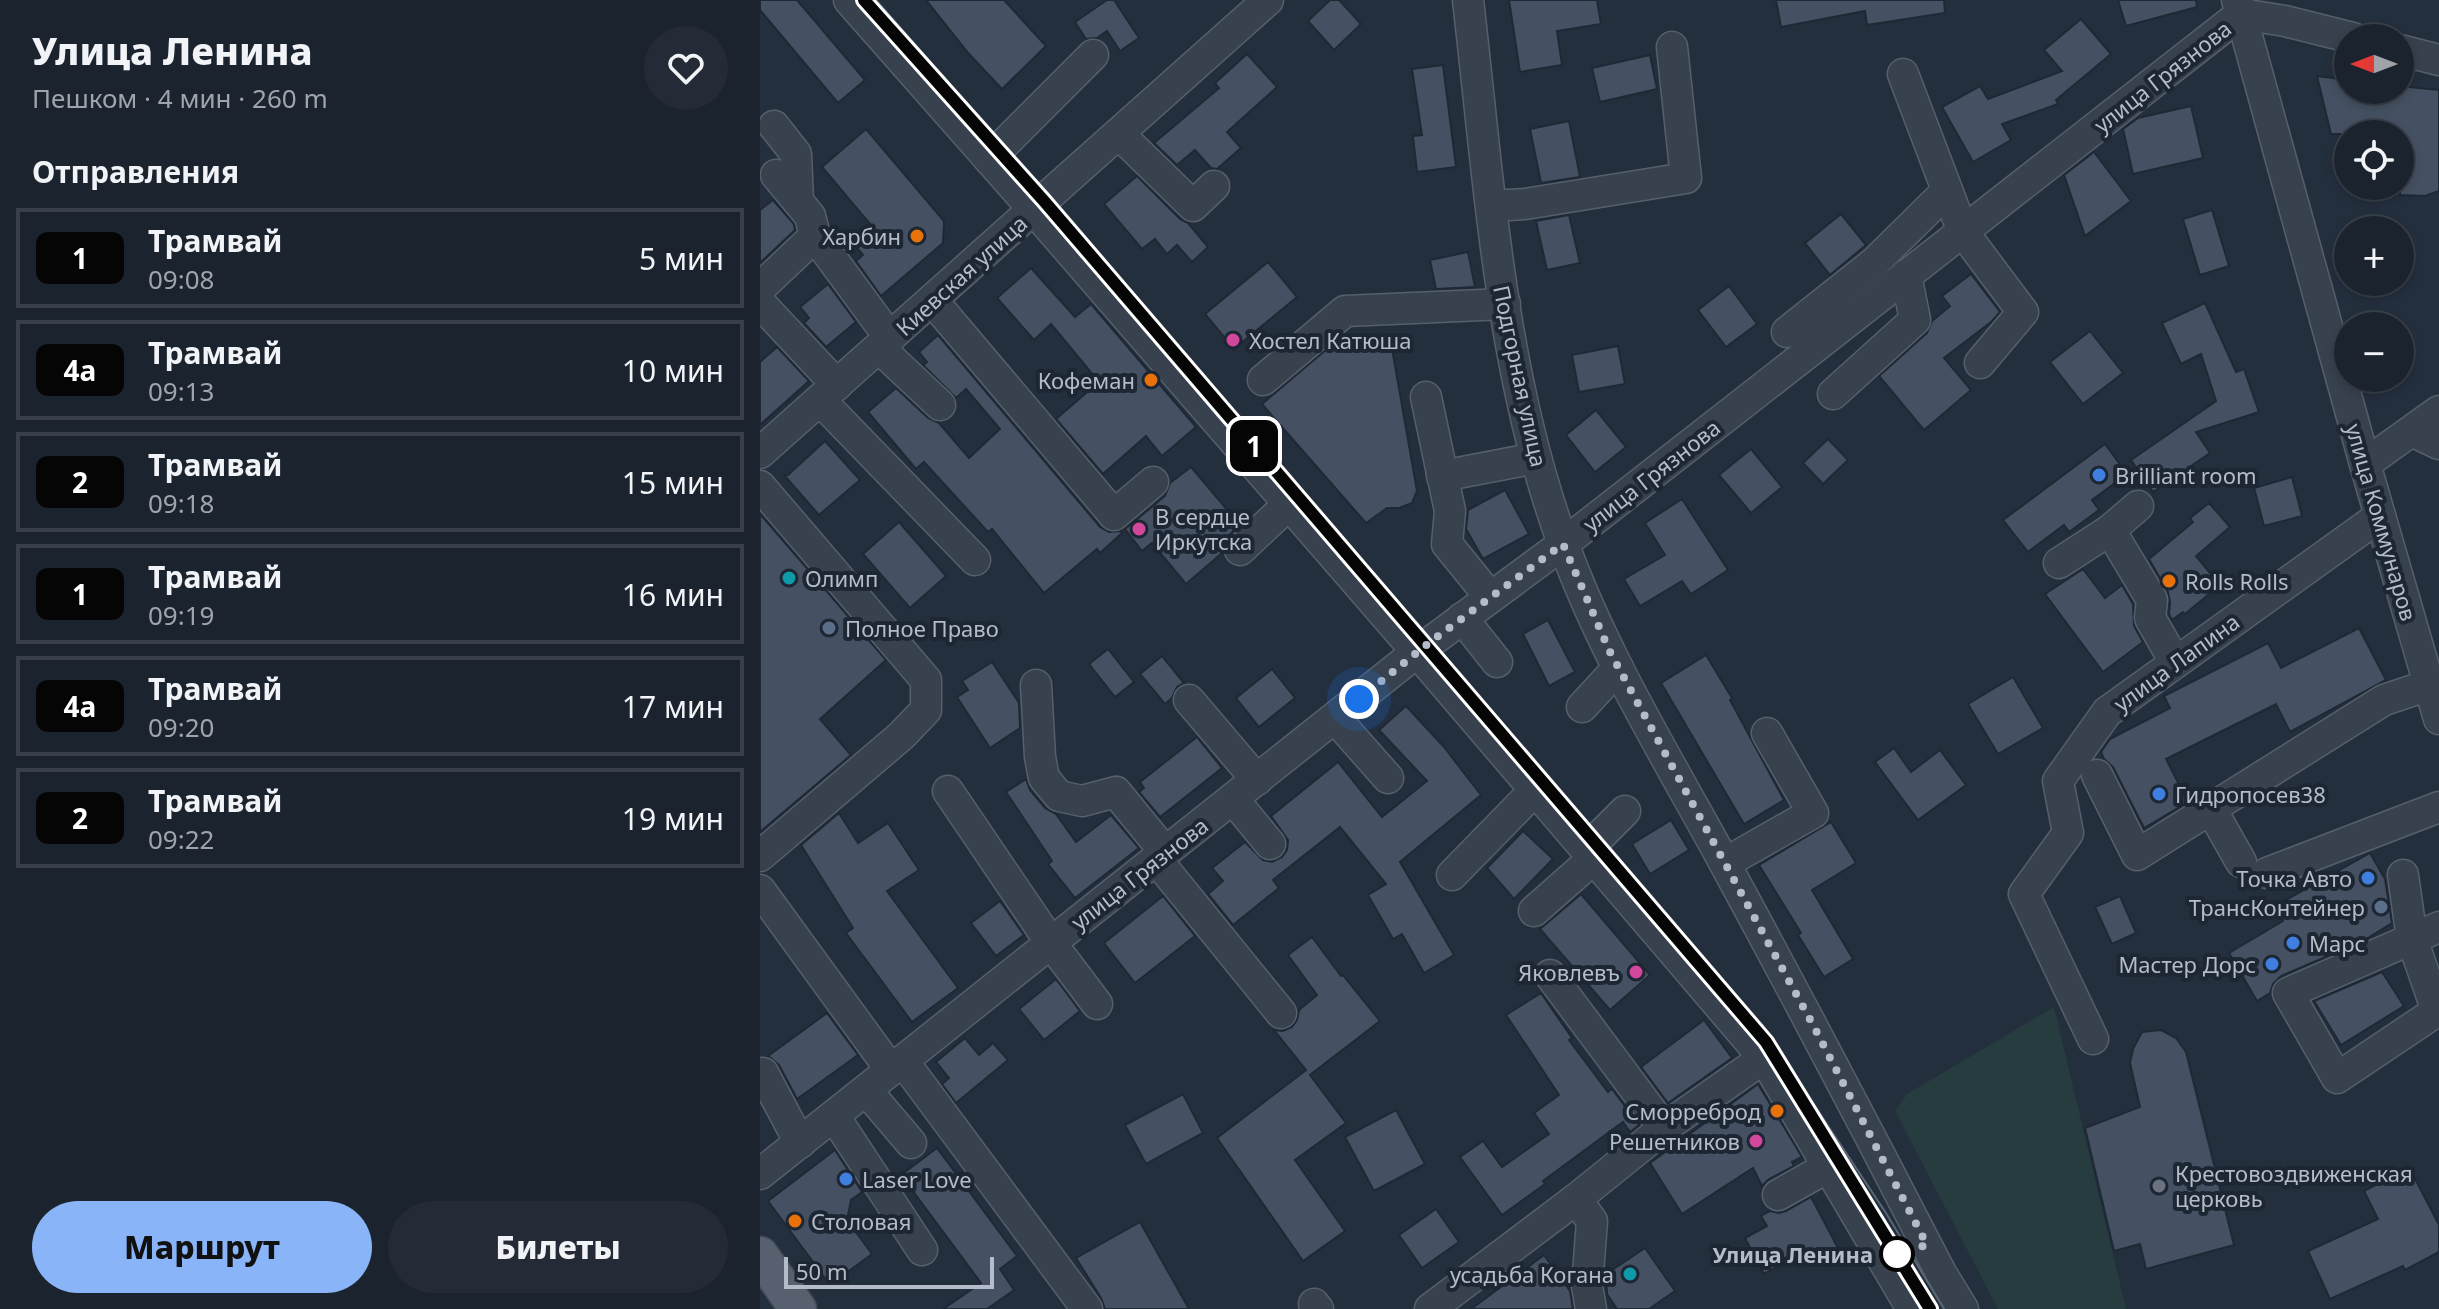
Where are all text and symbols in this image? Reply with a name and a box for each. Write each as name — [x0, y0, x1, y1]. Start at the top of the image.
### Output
street label: улица Грязнова — [2087, 13, 2237, 139]
text: Улица Ленина — [32, 24, 313, 76]
north arrow — [2334, 24, 2414, 104]
map controls — [2334, 24, 2414, 392]
button: heart — [644, 26, 728, 110]
text: Пешком · 4 мин · 260 m — [32, 80, 328, 116]
button: locate — [2334, 120, 2414, 200]
text: Отправления — [32, 151, 239, 192]
street label: Киевская улица — [889, 208, 1033, 342]
button: + — [2334, 216, 2414, 296]
text: Трамвай — [148, 220, 282, 261]
place label: Харбин — [822, 221, 901, 251]
marker: Харбин — [908, 227, 926, 245]
text: 5 мин — [639, 238, 724, 279]
text: 1 — [72, 239, 88, 277]
text: 09:08 — [148, 261, 214, 297]
street label: Подгорная улица — [1487, 283, 1555, 469]
button: − — [2334, 312, 2414, 392]
place label: Хостел Катюша — [1249, 325, 1411, 355]
marker: Хостел Катюша — [1224, 331, 1242, 349]
text: Трамвай — [148, 332, 282, 373]
text: 10 мин — [622, 350, 724, 391]
text: 4a — [64, 351, 96, 389]
place label: Кофеман — [1038, 365, 1135, 395]
marker: Кофеман — [1142, 371, 1160, 389]
text: 09:13 — [148, 373, 214, 409]
street label: улица Грязнова — [1576, 412, 1726, 538]
line badge: 1 — [1228, 420, 1280, 472]
street label: улица Коммунаров — [2339, 420, 2425, 624]
text: 1 — [1246, 427, 1262, 465]
text: Трамвай — [148, 444, 282, 485]
place label: Brilliant room — [2115, 460, 2257, 490]
text: 15 мин — [622, 462, 724, 503]
text: 2 — [72, 463, 88, 501]
marker: Brilliant room — [2090, 466, 2108, 484]
text: 09:18 — [148, 485, 214, 521]
place label: В сердце Иркутска — [1155, 501, 1252, 556]
marker: В сердце Иркутска — [1130, 520, 1148, 538]
text: Трамвай — [148, 556, 282, 597]
place label: Олимп — [805, 563, 878, 593]
place label: Rolls Rolls — [2185, 566, 2289, 596]
marker: Олимп — [780, 569, 798, 587]
marker: Rolls Rolls — [2160, 572, 2178, 590]
text: 16 мин — [622, 574, 724, 615]
text: 1 — [72, 575, 88, 613]
text: 09:19 — [148, 597, 214, 633]
street label: улица Лапина — [2107, 606, 2245, 718]
place label: Полное Право — [845, 613, 999, 643]
marker: Полное Право — [820, 619, 838, 637]
text: Трамвай — [148, 668, 282, 709]
your location — [1339, 679, 1379, 719]
text: 17 мин — [622, 686, 724, 727]
text: 4a — [64, 687, 96, 725]
text: 09:20 — [148, 709, 214, 745]
place label: Гидропосев38 — [2175, 779, 2326, 809]
text: Трамвай — [148, 780, 282, 821]
marker: Гидропосев38 — [2150, 785, 2168, 803]
text: 19 мин — [622, 798, 724, 839]
text: 2 — [72, 799, 88, 837]
street label: улица Грязнова — [1064, 810, 1214, 936]
text: 09:22 — [148, 821, 214, 857]
place label: Точка Авто — [2236, 863, 2352, 893]
marker: Точка Авто — [2359, 869, 2377, 887]
place label: ТрансКонтейнер — [2189, 892, 2365, 922]
marker: ТрансКонтейнер — [2372, 898, 2390, 916]
place label: Марс — [2309, 928, 2365, 958]
marker: Марс — [2284, 934, 2302, 952]
place label: Мастер Дорс — [2118, 949, 2256, 979]
marker: Мастер Дорс — [2263, 955, 2281, 973]
place label: Яковлевъ — [1518, 957, 1620, 987]
marker: Яковлевъ — [1627, 963, 1645, 981]
place label: Сморреброд — [1625, 1096, 1762, 1126]
marker: Сморреброд — [1768, 1102, 1786, 1120]
place label: Решетников — [1609, 1126, 1740, 1156]
marker: Решетников — [1747, 1132, 1765, 1150]
place label: Крестовоздвиженская церковь — [2175, 1158, 2413, 1213]
place label: Laser Love — [862, 1164, 972, 1194]
marker: Laser Love — [837, 1170, 855, 1188]
marker: Крестовоздвиженская церковь — [2150, 1177, 2168, 1195]
button: Маршрут — [32, 1201, 372, 1293]
button: Билеты — [388, 1201, 728, 1293]
place label: Столовая — [811, 1206, 911, 1236]
marker: Столовая — [786, 1212, 804, 1230]
marker: Улица Ленина — [1880, 1237, 1914, 1271]
place label: Улица Ленина — [1712, 1239, 1873, 1269]
scale bar — [784, 1253, 994, 1289]
text: 50 m — [796, 1256, 847, 1286]
place label: усадьба Когана — [1450, 1259, 1614, 1289]
marker: усадьба Когана — [1621, 1265, 1639, 1283]

